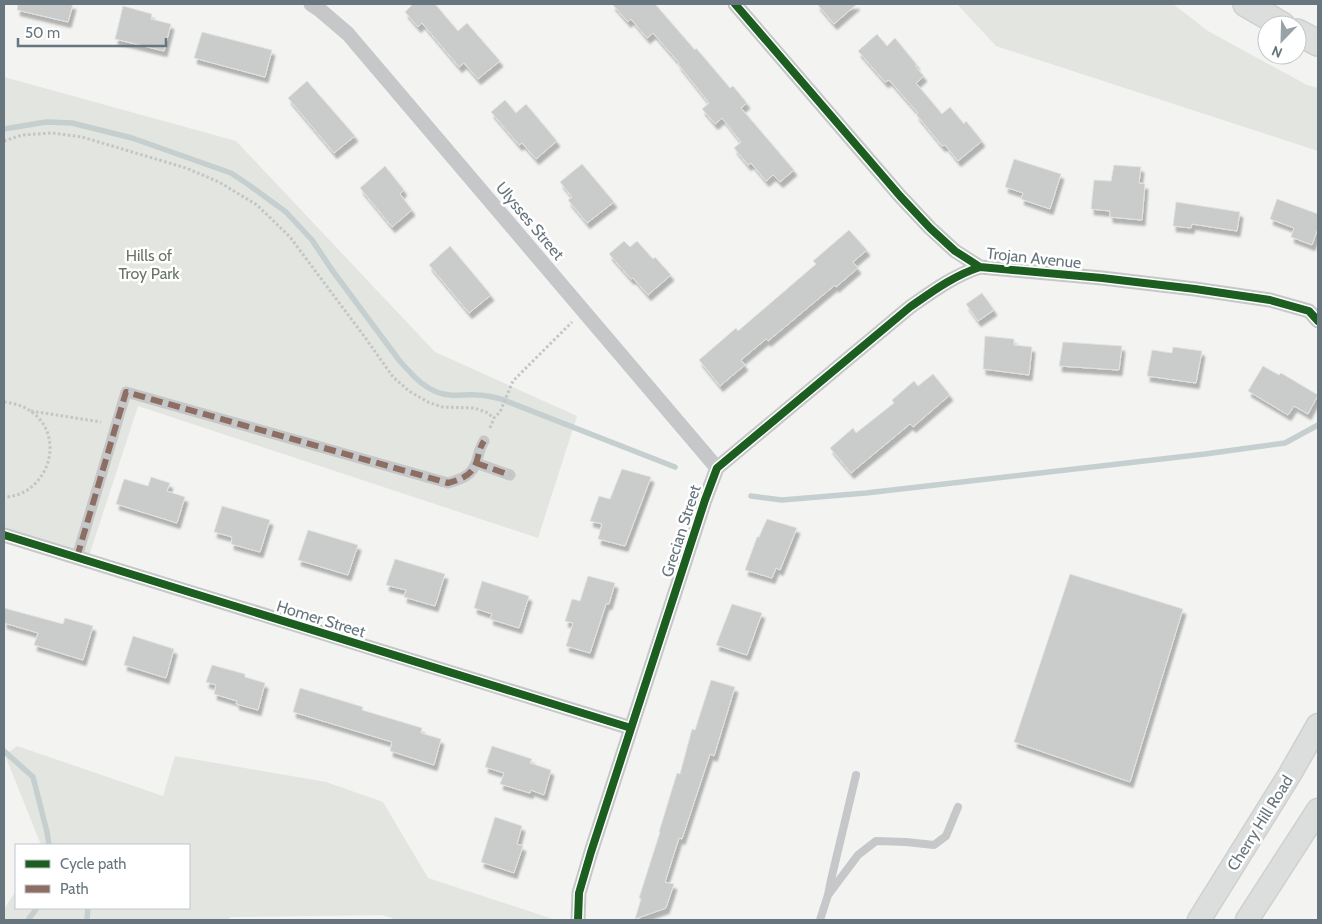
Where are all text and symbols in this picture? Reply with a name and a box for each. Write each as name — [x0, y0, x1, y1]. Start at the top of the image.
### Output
scale bar — [18, 15, 165, 47]
north arrow — [1257, 15, 1307, 65]
text: 50 m — [25, 24, 60, 42]
text: N — [1269, 42, 1285, 62]
street label: Ulysses Street — [492, 178, 568, 264]
street label: Trojan Avenue — [986, 244, 1082, 272]
park label: Hills of Troy Park — [118, 246, 180, 283]
street label: Grecian Street — [657, 482, 705, 579]
street label: Homer Street — [274, 596, 368, 642]
street label: Cherry Hill Road — [1223, 772, 1297, 874]
legend — [15, 844, 190, 909]
text: Cycle path — [60, 855, 126, 873]
text: Path — [60, 880, 89, 898]

